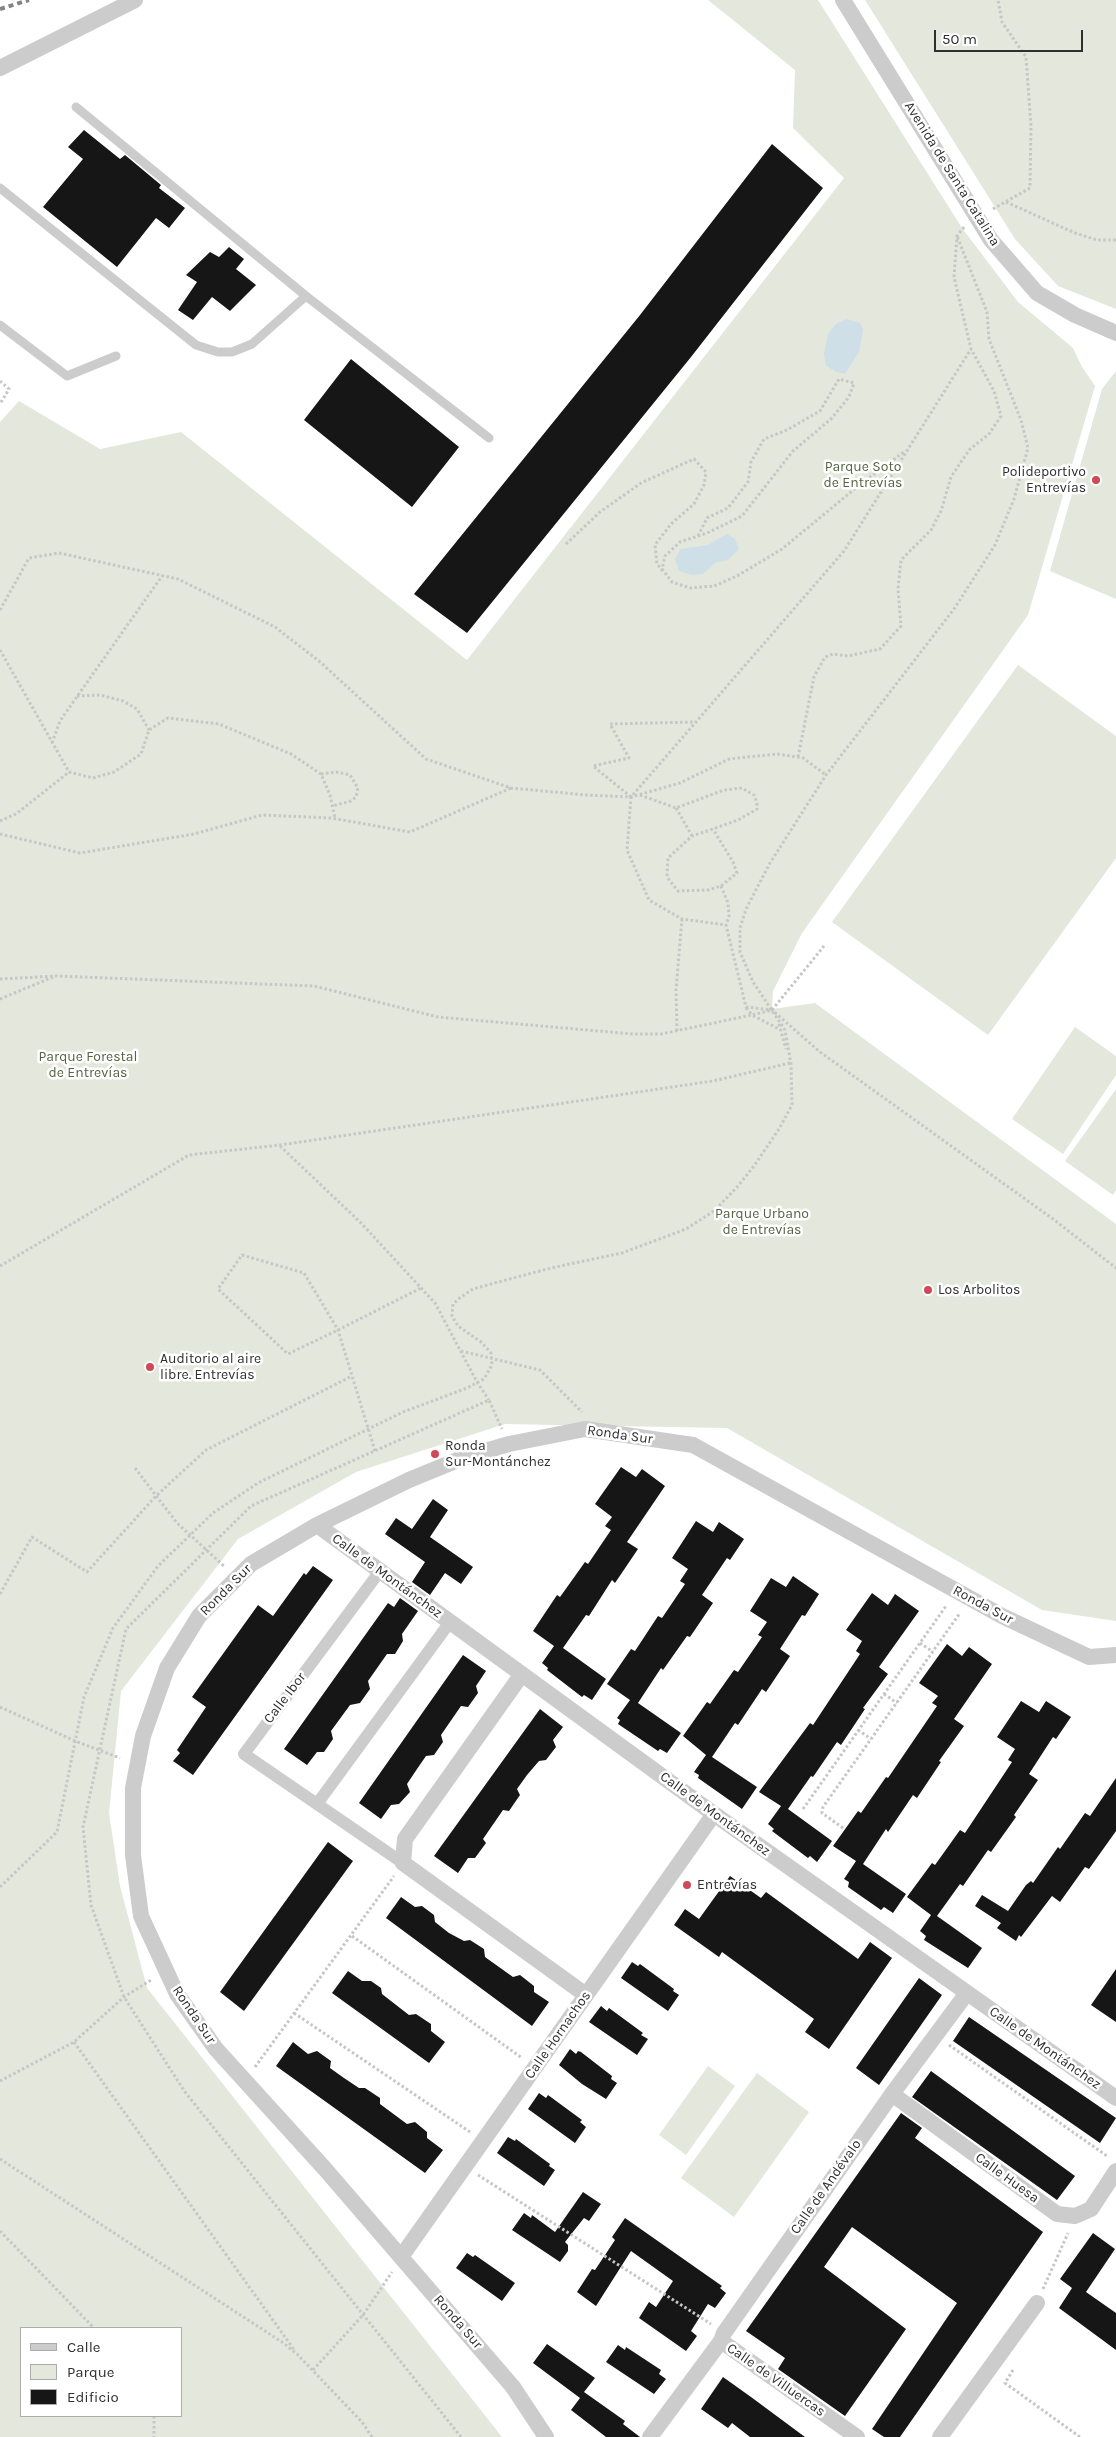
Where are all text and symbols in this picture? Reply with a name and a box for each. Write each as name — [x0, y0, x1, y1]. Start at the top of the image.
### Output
scale bar — [936, 20, 1085, 52]
text: 50 m — [942, 30, 977, 48]
street label: Avenida de Santa Catalina — [901, 99, 1003, 249]
park label: Parque Soto de Entrevías — [824, 459, 902, 492]
place label: Polideportivo Entrevías — [1002, 464, 1086, 497]
marker: Polideportivo Entrevías — [1090, 474, 1102, 486]
park label: Parque Forestal de Entrevías — [39, 1049, 137, 1082]
park label: Parque Urbano de Entrevías — [715, 1206, 809, 1238]
place label: Los Arbolitos — [938, 1282, 1020, 1298]
marker: Los Arbolitos — [922, 1284, 934, 1296]
place label: Auditorio al aire libre. Entrevías — [160, 1351, 261, 1384]
marker: Auditorio al aire libre. Entrevías — [144, 1361, 156, 1373]
street label: Ronda Sur — [586, 1422, 654, 1448]
place label: Ronda Sur-Montánchez — [445, 1438, 551, 1470]
marker: Ronda Sur-Montánchez — [429, 1448, 441, 1460]
street label: Calle de Montánchez — [329, 1530, 445, 1622]
street label: Ronda Sur — [197, 1561, 255, 1619]
street label: Ronda Sur — [950, 1582, 1016, 1628]
street label: Calle Ibor — [260, 1669, 310, 1727]
street label: Calle de Montánchez — [657, 1768, 773, 1860]
place label: Entrevías — [697, 1877, 757, 1893]
marker: Entrevías — [681, 1879, 693, 1891]
street label: Ronda Sur — [169, 1983, 219, 2047]
street label: Calle Hornachos — [521, 1988, 595, 2082]
street label: Calle de Montánchez — [986, 2003, 1104, 2093]
street label: Calle de Andévalo — [787, 2136, 865, 2238]
street label: Calle Huesa — [972, 2149, 1042, 2207]
street label: Ronda Sur — [430, 2292, 486, 2352]
legend — [20, 2327, 182, 2417]
text: Calle — [67, 2338, 101, 2356]
street label: Calle de Villuercas — [724, 2340, 828, 2420]
text: Parque — [67, 2363, 115, 2381]
text: Edificio — [67, 2388, 119, 2406]

